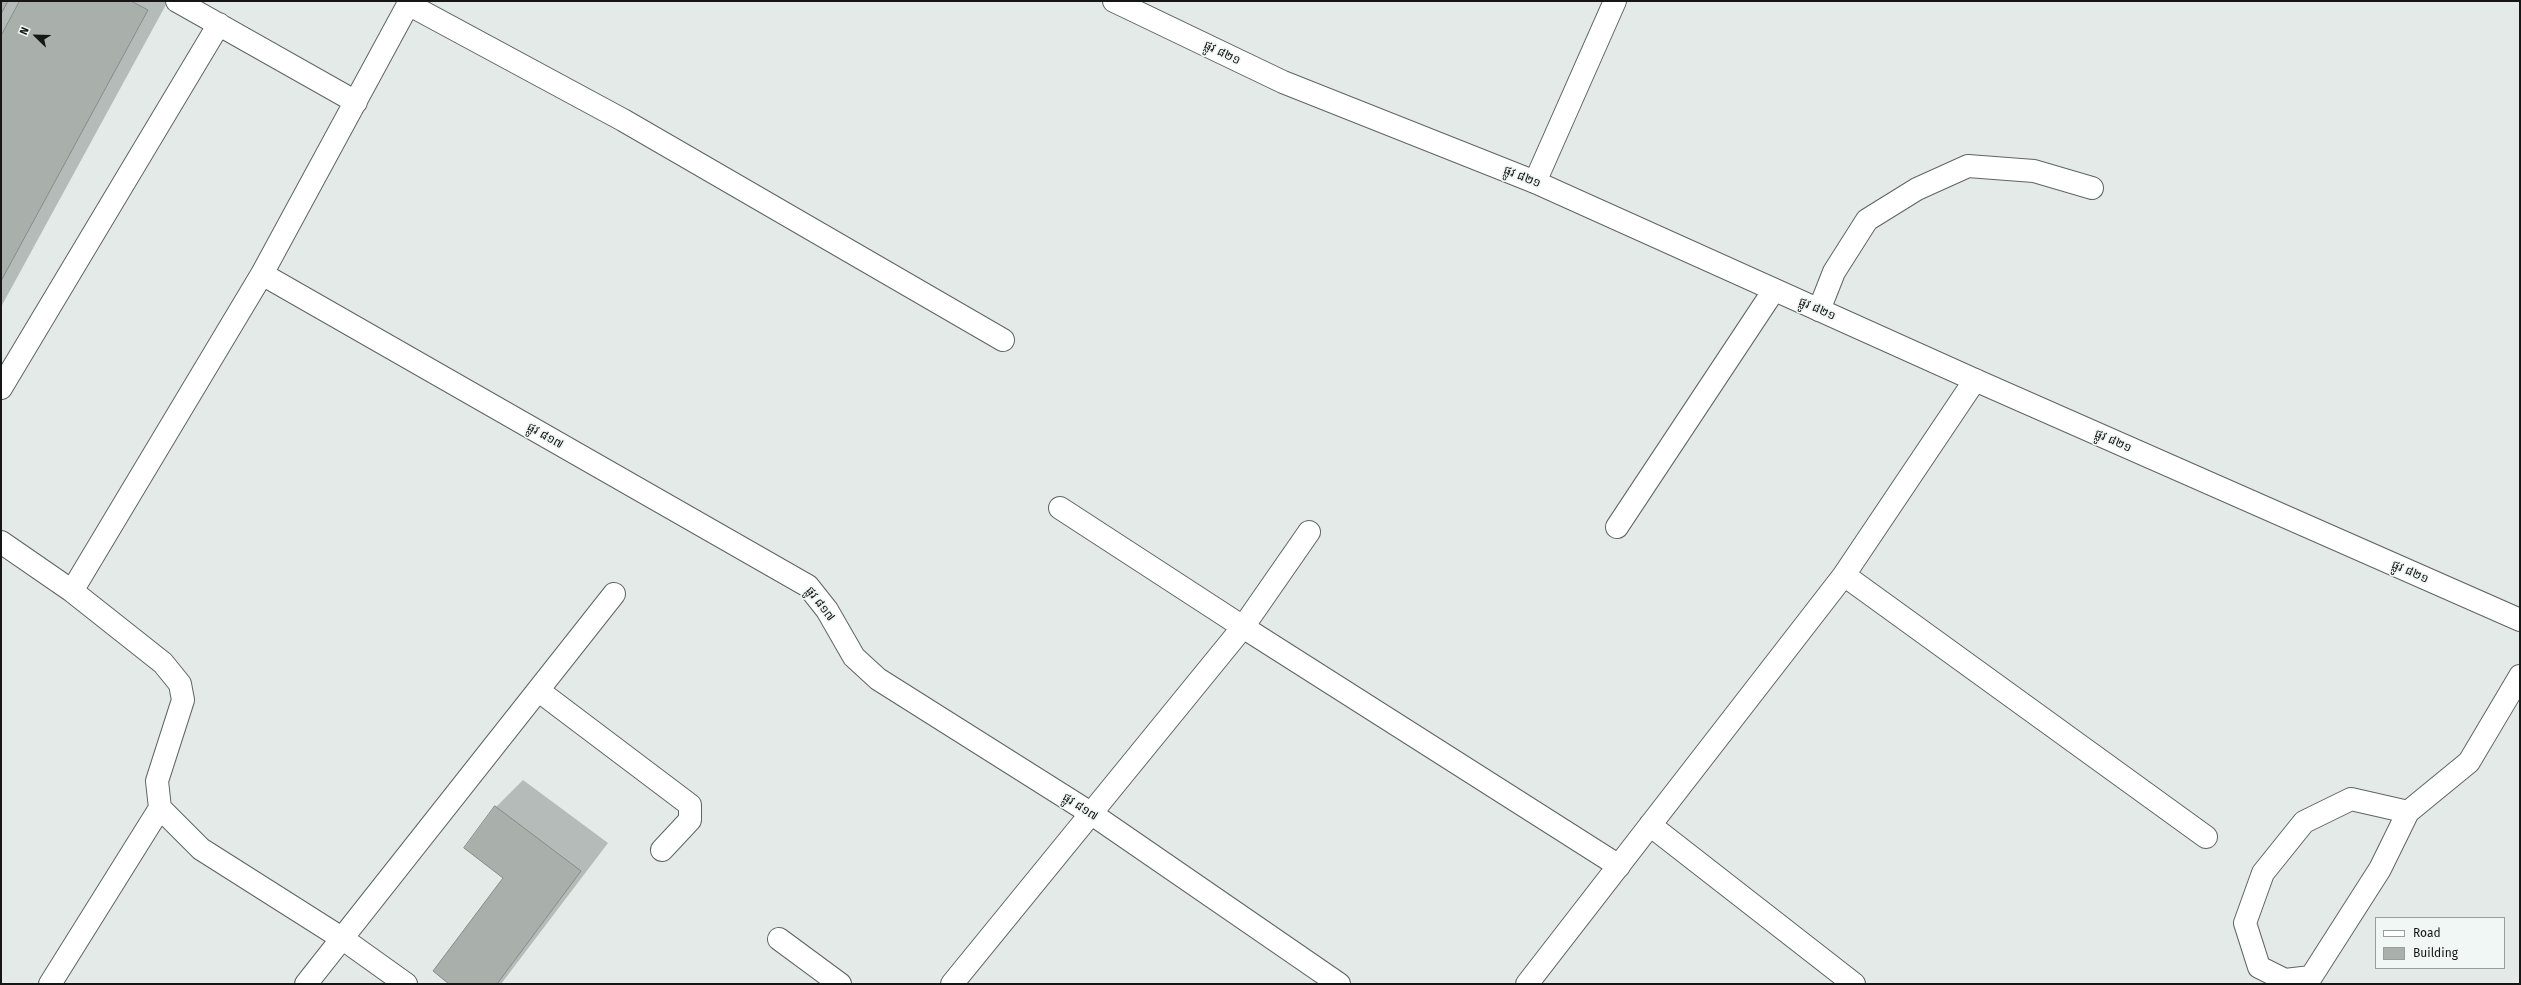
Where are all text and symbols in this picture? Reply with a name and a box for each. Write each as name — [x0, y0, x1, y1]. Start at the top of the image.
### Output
north arrow — [16, 16, 56, 56]
text: N — [17, 25, 32, 37]
street label: ផ្លូវ ៨២១ — [1201, 38, 1243, 68]
street label: ផ្លូវ ៨២១ — [1501, 163, 1543, 191]
street label: ផ្លូវ ៨២១ — [1796, 294, 1838, 324]
street label: ផ្លូវ ៨១៧ — [524, 420, 566, 452]
street label: ផ្លូវ ៨២១ — [2092, 426, 2134, 456]
street label: ផ្លូវ ៨២១ — [2389, 557, 2431, 587]
street label: ផ្លូវ ៨១៧ — [802, 584, 838, 624]
street label: ផ្លូវ ៨១៧ — [1060, 790, 1100, 824]
legend — [2375, 917, 2505, 969]
text: Road — [2413, 926, 2441, 940]
text: Building — [2413, 946, 2458, 960]

